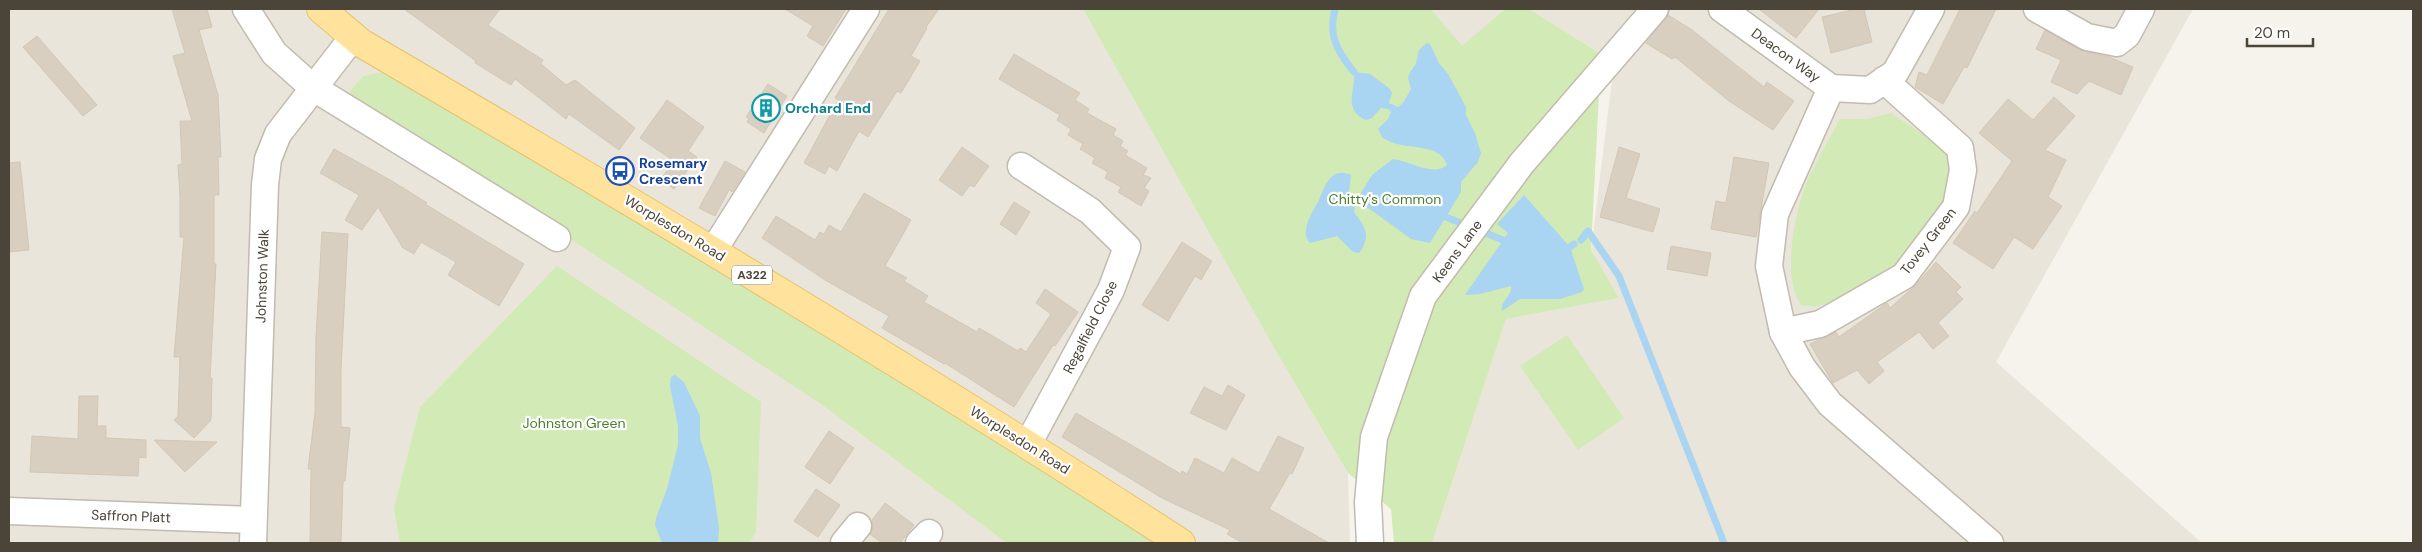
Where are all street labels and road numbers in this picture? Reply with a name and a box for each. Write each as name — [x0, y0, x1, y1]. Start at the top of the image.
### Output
street label: Deacon Way — [1748, 24, 1824, 86]
street label: Worplesdon Road — [621, 191, 729, 265]
street label: Tovey Green — [1896, 204, 1960, 278]
street label: Keens Lane — [1428, 216, 1486, 286]
street label: Johnston Walk — [251, 229, 273, 323]
road number: A322 — [732, 266, 772, 284]
street label: Regalfield Close — [1059, 277, 1121, 377]
street label: Worplesdon Road — [967, 402, 1073, 478]
street label: Saffron Platt — [91, 506, 171, 526]

